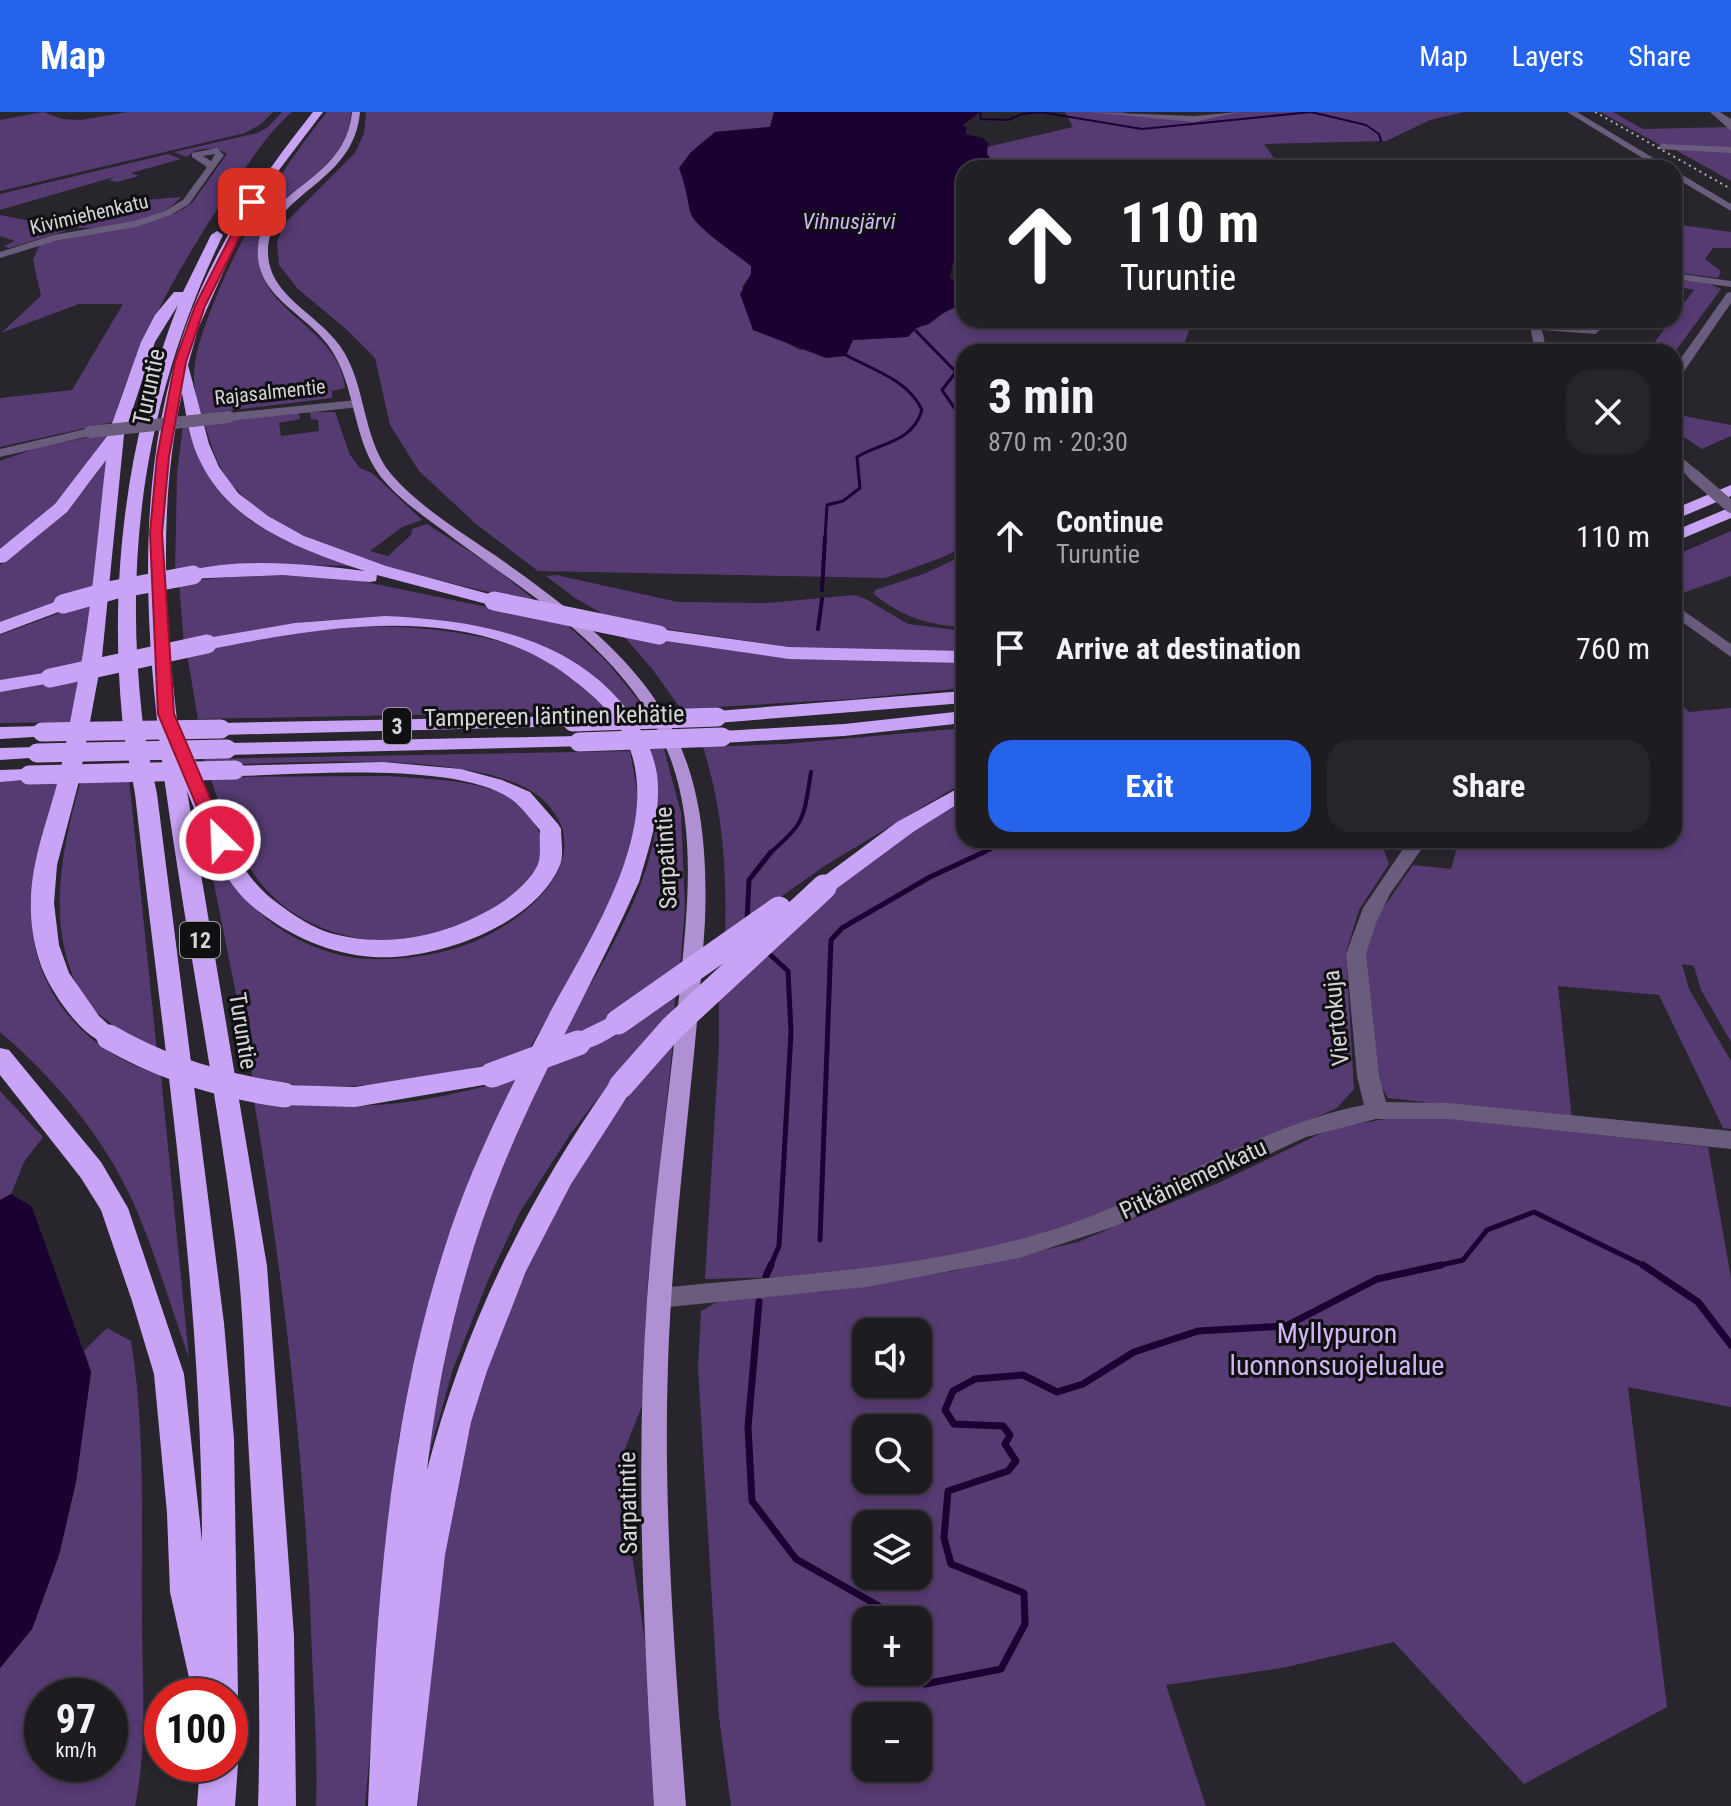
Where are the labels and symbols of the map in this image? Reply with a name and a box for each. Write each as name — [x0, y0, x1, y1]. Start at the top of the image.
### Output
pin — [218, 168, 286, 236]
street label: Kivimiehenkatu — [28, 189, 150, 239]
water label: Vihnusjärvi — [802, 209, 896, 234]
street label: Turuntie — [127, 346, 171, 428]
street label: Rajasalmentie — [213, 374, 327, 410]
street label: Tampereen läntinen kehätie — [423, 700, 685, 732]
road number: 3 — [383, 708, 411, 744]
position arrow — [178, 798, 262, 882]
street label: Sarpatintie — [649, 806, 683, 910]
road number: 12 — [180, 922, 220, 958]
street label: Viertokuja — [1317, 969, 1355, 1067]
street label: Turuntie — [223, 991, 263, 1071]
street label: Pitkäniemenkatu — [1115, 1133, 1271, 1225]
park label: Myllypuron luonnonsuojelualue — [1230, 1317, 1444, 1382]
street label: Sarpatintie — [613, 1451, 643, 1555]
speed limit sign: 100 — [144, 1678, 248, 1782]

